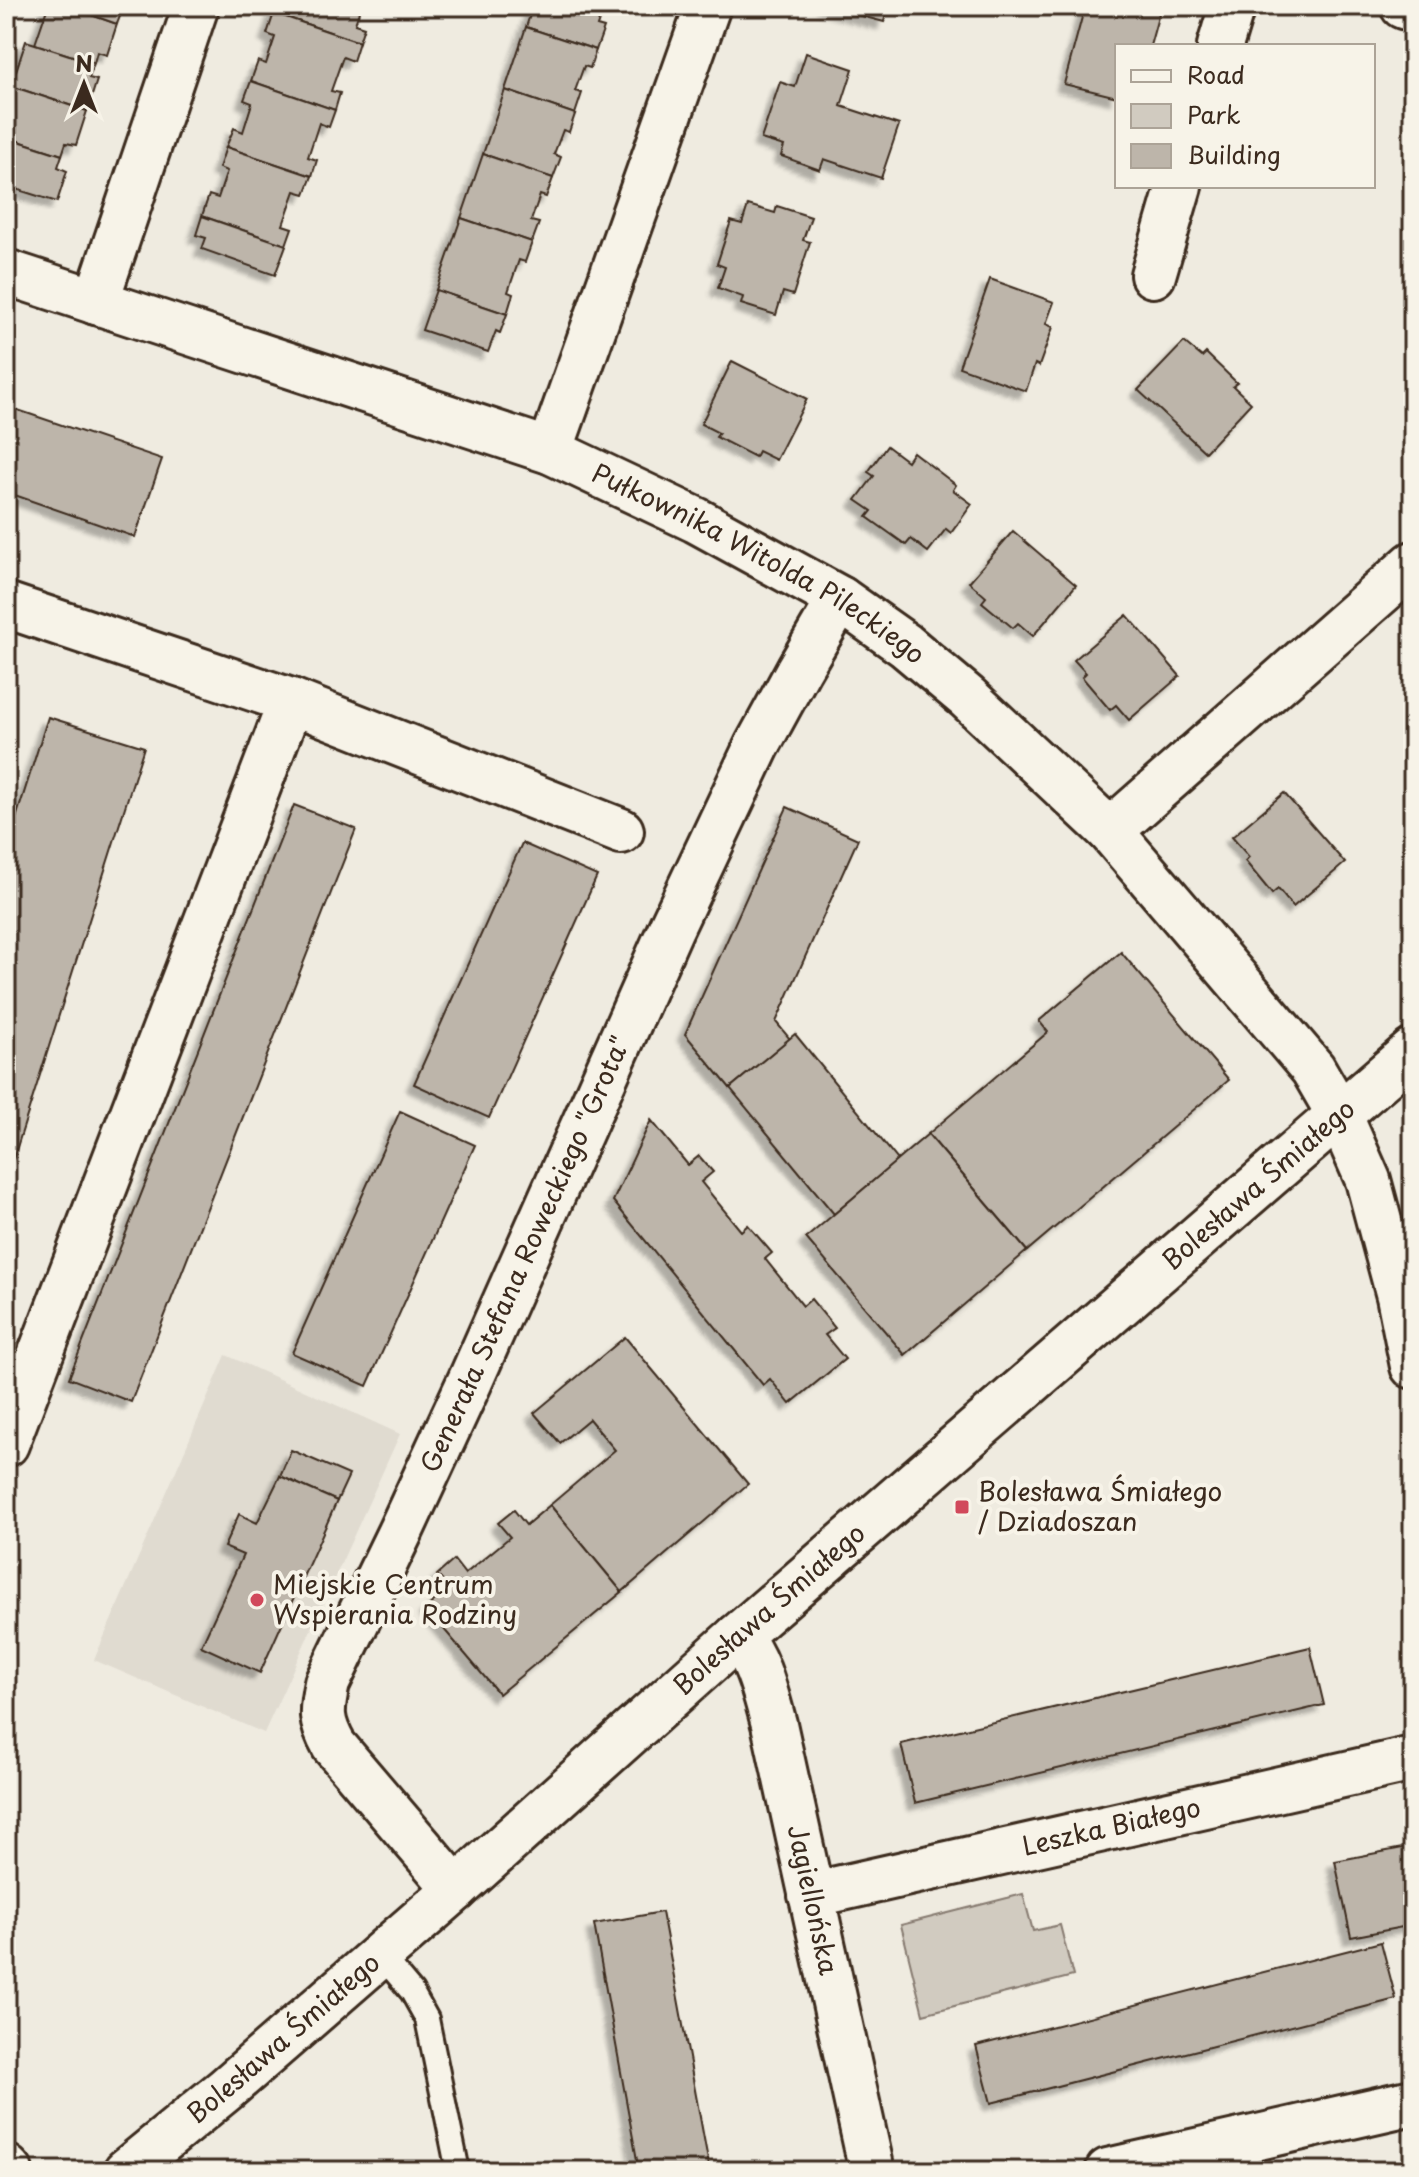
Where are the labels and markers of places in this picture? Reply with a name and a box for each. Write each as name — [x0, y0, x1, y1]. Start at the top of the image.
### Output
place label: Bolesława Śmiałego / Dziadoszan — [978, 1471, 1222, 1540]
marker: Bolesława Śmiałego / Dziadoszan — [953, 1498, 971, 1516]
place label: Miejskie Centrum Wspierania Rodziny — [273, 1564, 517, 1633]
marker: Miejskie Centrum Wspierania Rodziny — [248, 1591, 266, 1609]

